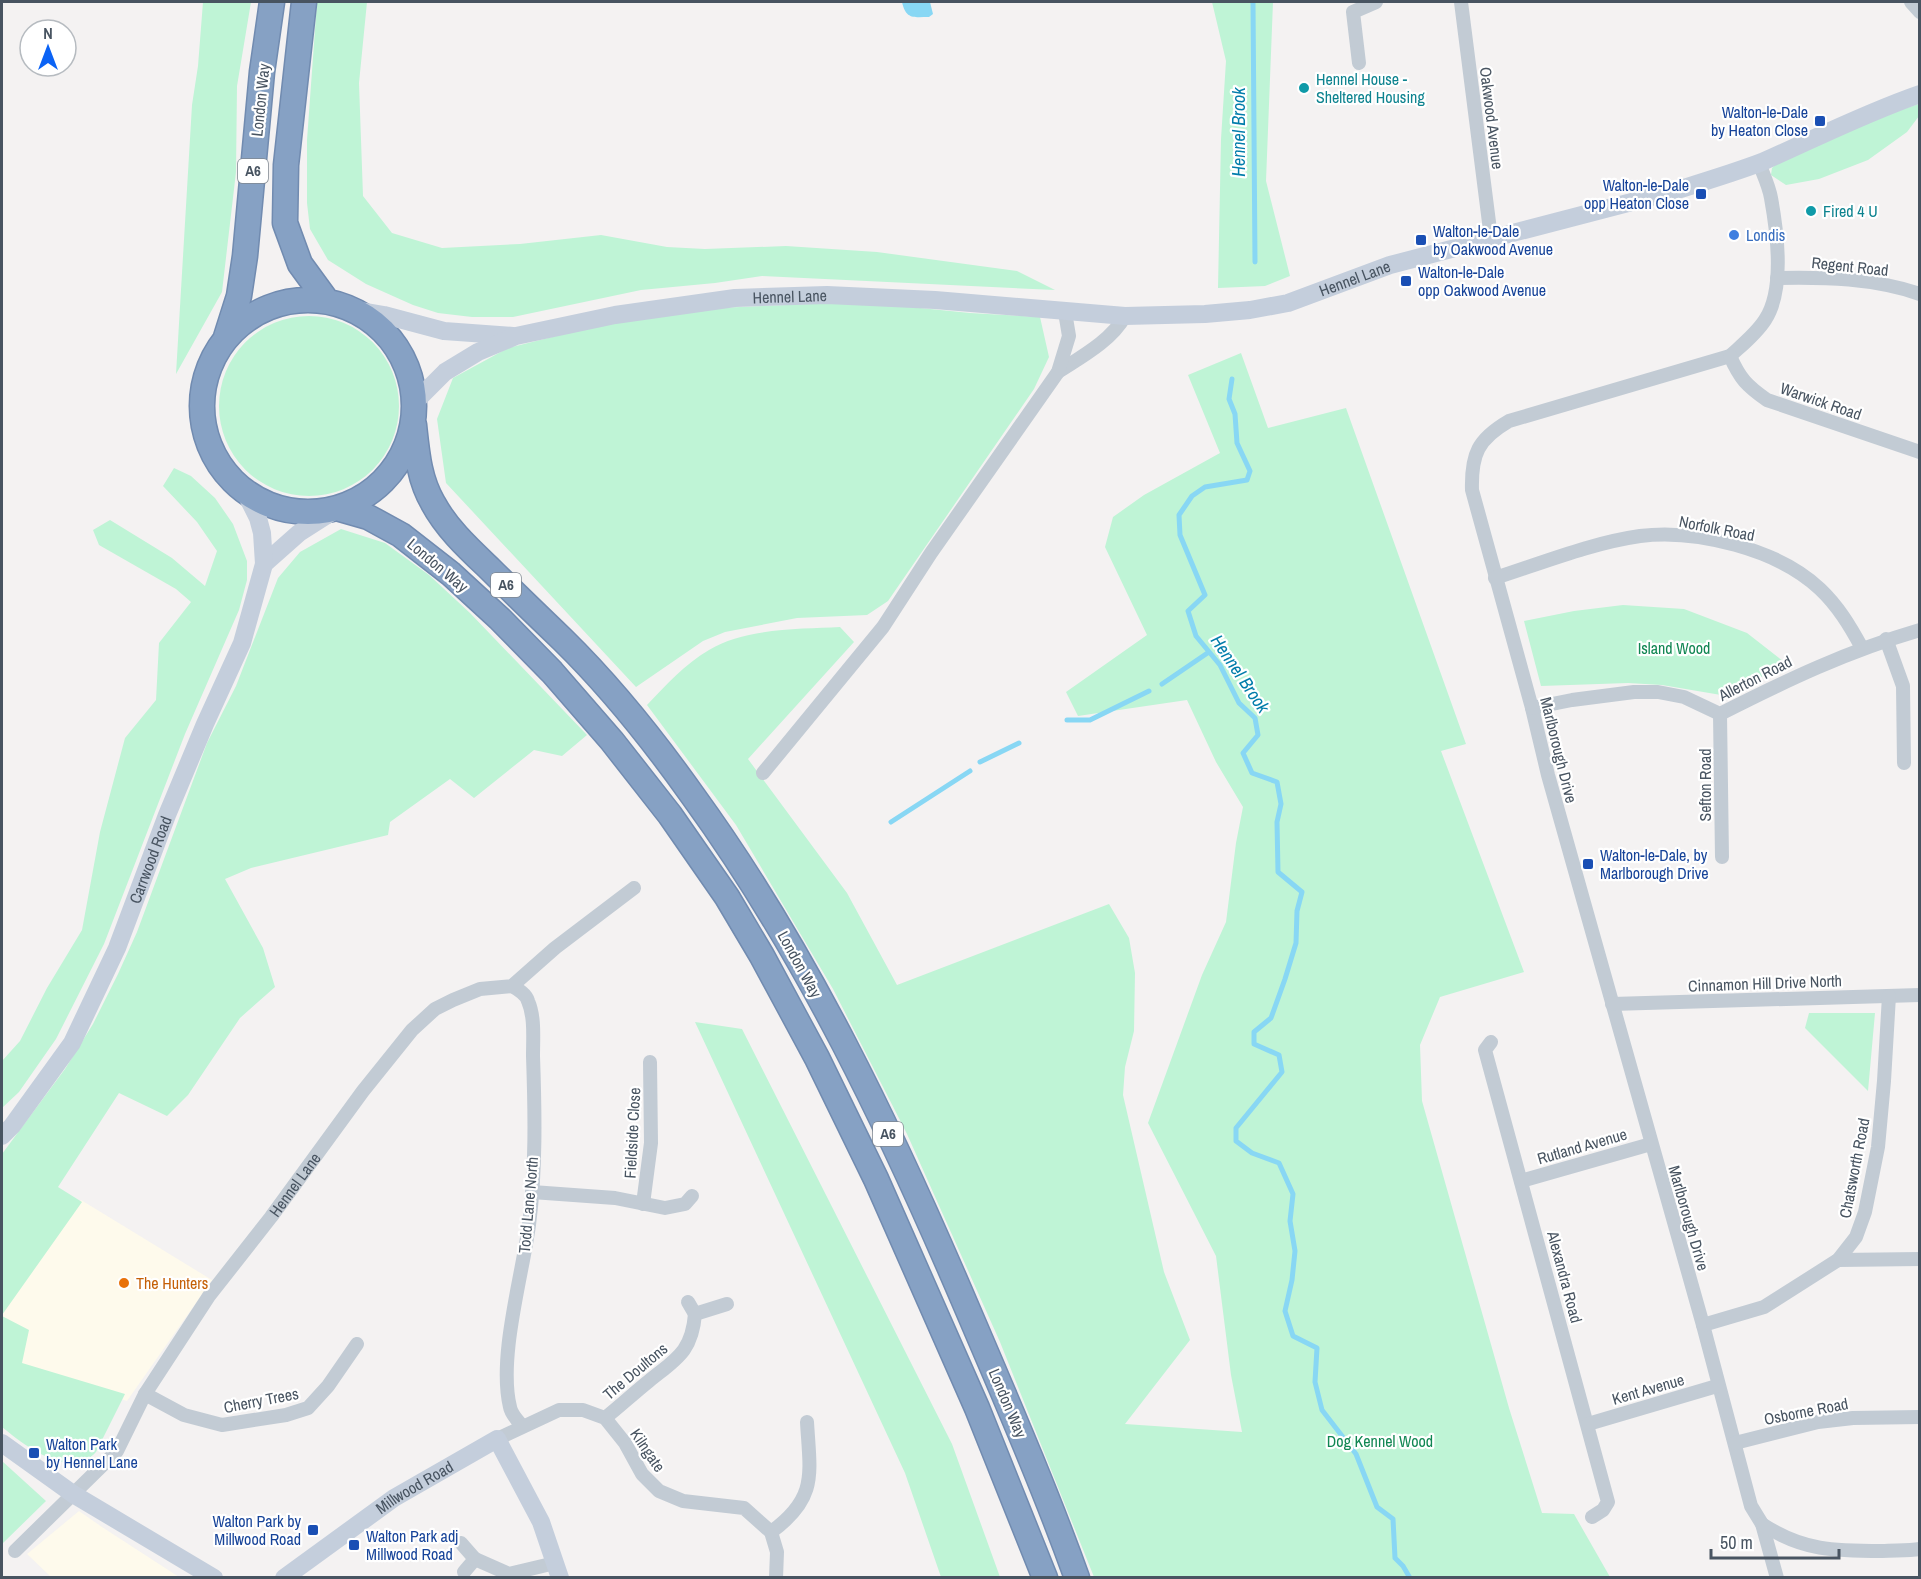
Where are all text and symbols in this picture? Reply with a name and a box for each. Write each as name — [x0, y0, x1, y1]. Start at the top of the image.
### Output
north arrow — [18, 18, 78, 78]
text: N — [43, 22, 53, 44]
street label: London Way — [245, 62, 275, 138]
street label: Oakwood Avenue — [1475, 66, 1509, 170]
place label: Hennel House - Sheltered Housing — [1316, 68, 1425, 108]
marker: Hennel House - Sheltered Housing — [1297, 81, 1311, 95]
water label: Hennel Brook — [1226, 87, 1251, 177]
place label: Walton-le-Dale by Heaton Close — [1711, 101, 1808, 141]
marker: Walton-le-Dale by Heaton Close — [1813, 114, 1827, 128]
road number: A6 — [238, 159, 268, 183]
place label: Walton-le-Dale opp Heaton Close — [1584, 174, 1689, 214]
marker: Walton-le-Dale opp Heaton Close — [1694, 187, 1708, 201]
place label: Fired 4 U — [1823, 200, 1878, 222]
marker: Fired 4 U — [1804, 204, 1818, 218]
place label: Walton-le-Dale by Oakwood Avenue — [1433, 220, 1553, 260]
place label: Londis — [1746, 224, 1785, 246]
marker: Londis — [1727, 228, 1741, 242]
marker: Walton-le-Dale by Oakwood Avenue — [1414, 233, 1428, 247]
street label: Regent Road — [1810, 251, 1890, 281]
street label: Hennel Lane — [1316, 255, 1393, 301]
place label: Walton-le-Dale opp Oakwood Avenue — [1418, 261, 1546, 301]
marker: Walton-le-Dale opp Oakwood Avenue — [1399, 274, 1413, 288]
street label: Hennel Lane — [752, 284, 827, 308]
street label: Warwick Road — [1777, 377, 1865, 425]
street label: Norfolk Road — [1677, 510, 1757, 546]
street label: London Way — [403, 533, 473, 597]
road number: A6 — [491, 573, 521, 597]
water label: Hennel Brook — [1205, 630, 1276, 718]
park label: Island Wood — [1638, 637, 1710, 659]
street label: Allerton Road — [1714, 650, 1795, 706]
street label: Marlborough Drive — [1535, 695, 1583, 805]
street label: Sefton Road — [1694, 749, 1716, 821]
street label: Carrwood Road — [124, 813, 177, 907]
place label: Walton-le-Dale, by Marlborough Drive — [1600, 844, 1709, 884]
marker: Walton-le-Dale, by Marlborough Drive — [1581, 857, 1595, 871]
street label: London Way — [773, 927, 828, 1002]
street label: Cinnamon Hill Drive North — [1688, 969, 1842, 997]
street label: Fieldside Close — [619, 1087, 645, 1179]
street label: Chatsworth Road — [1834, 1116, 1874, 1220]
road number: A6 — [873, 1122, 903, 1146]
street label: Rutland Avenue — [1535, 1123, 1629, 1169]
street label: Hennel Lane — [264, 1148, 326, 1221]
street label: Todd Lane North — [513, 1156, 543, 1254]
street label: Marlborough Drive — [1663, 1163, 1715, 1273]
street label: Alexandra Road — [1542, 1228, 1588, 1325]
place label: The Hunters — [136, 1272, 208, 1294]
marker: The Hunters — [117, 1276, 131, 1290]
street label: The Doultons — [598, 1337, 672, 1405]
street label: London Way — [984, 1365, 1033, 1441]
street label: Kent Avenue — [1609, 1368, 1687, 1410]
street label: Cherry Trees — [222, 1382, 300, 1418]
street label: Osborne Road — [1762, 1392, 1850, 1430]
street label: Kilngate — [625, 1424, 671, 1476]
park label: Dog Kennel Wood — [1327, 1430, 1433, 1452]
place label: Walton Park by Hennel Lane — [46, 1433, 138, 1473]
marker: Walton Park by Hennel Lane — [27, 1446, 41, 1460]
street label: Millwood Road — [371, 1455, 457, 1519]
place label: Walton Park by Millwood Road — [213, 1510, 301, 1550]
scale bar — [1711, 1522, 1838, 1560]
marker: Walton Park by Millwood Road — [306, 1523, 320, 1537]
place label: Walton Park adj Millwood Road — [366, 1525, 458, 1565]
text: 50 m — [1720, 1530, 1753, 1555]
marker: Walton Park adj Millwood Road — [347, 1538, 361, 1552]

